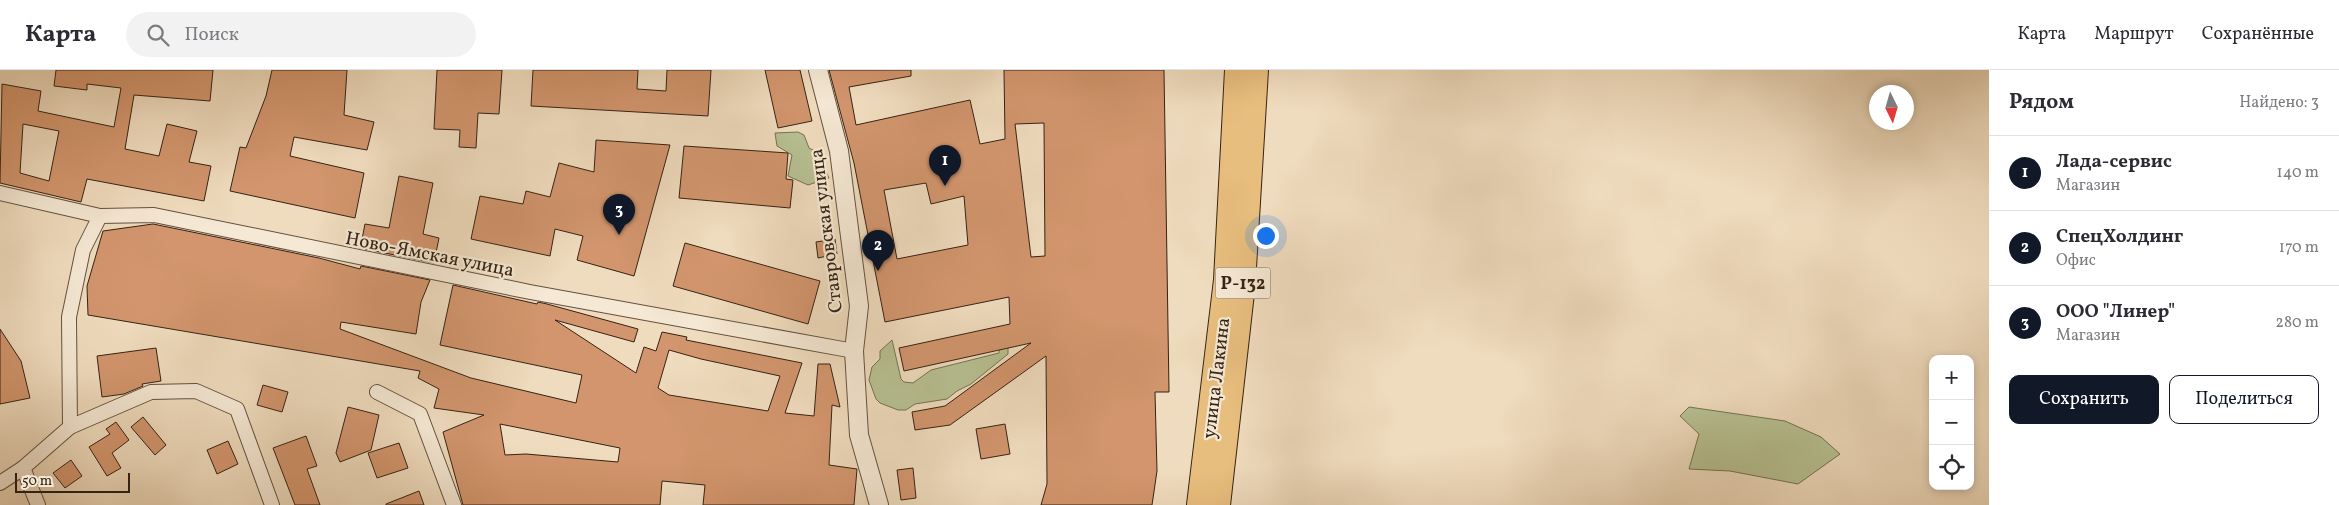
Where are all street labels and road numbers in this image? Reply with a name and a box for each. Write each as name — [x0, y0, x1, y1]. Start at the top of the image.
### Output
street label: Ставровская улица — [804, 147, 850, 314]
street label: Ново-Ямская улица — [343, 226, 516, 284]
road number: Р-132 — [1216, 268, 1270, 298]
street label: улица Лакина — [1197, 316, 1237, 440]

